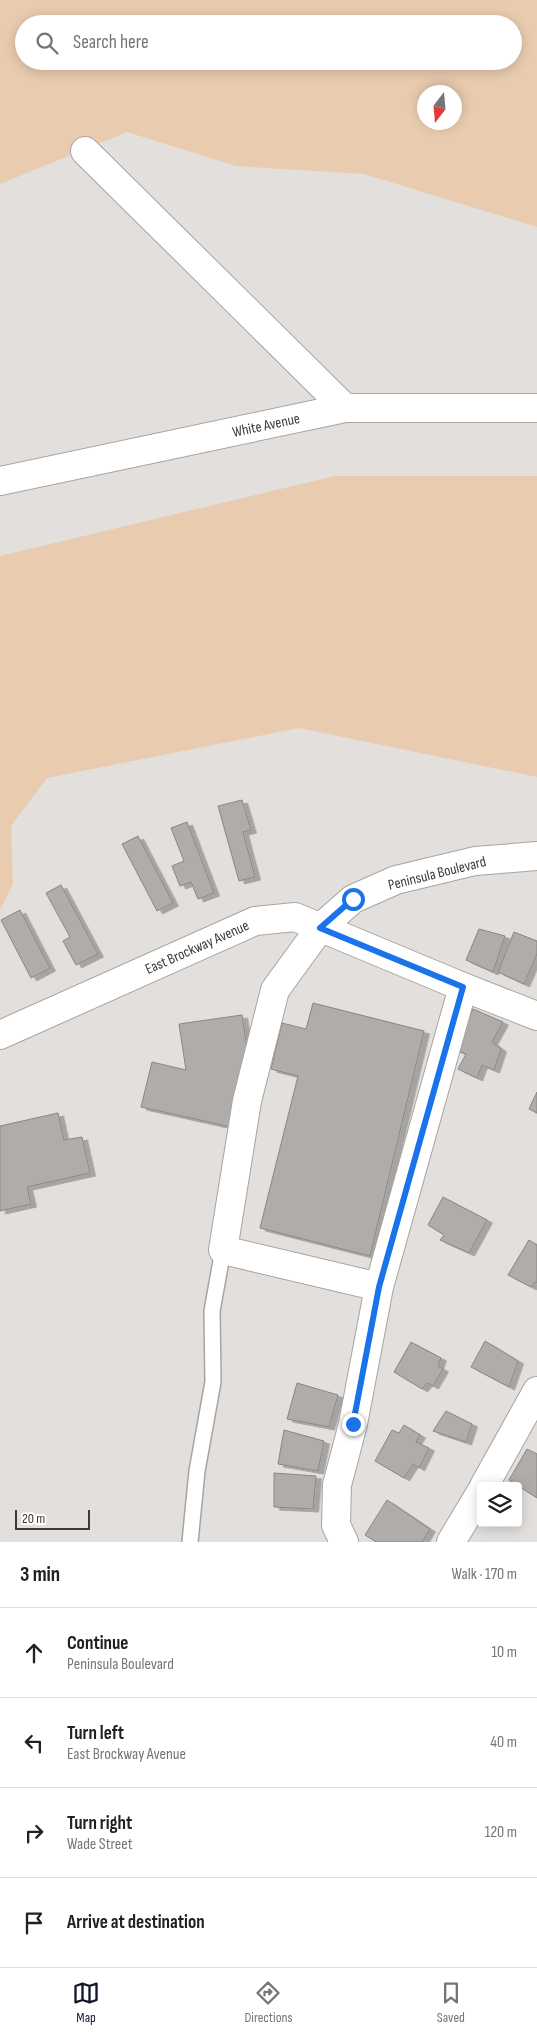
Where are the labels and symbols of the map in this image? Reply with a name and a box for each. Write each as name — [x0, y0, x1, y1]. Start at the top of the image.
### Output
north arrow — [417, 85, 462, 130]
street label: White Avenue — [231, 409, 302, 442]
street label: Peninsula Boulevard — [386, 852, 488, 895]
route start — [342, 888, 365, 911]
street label: East Brockway Avenue — [142, 916, 252, 979]
route end — [342, 1413, 365, 1436]
scale bar — [15, 1507, 90, 1530]

